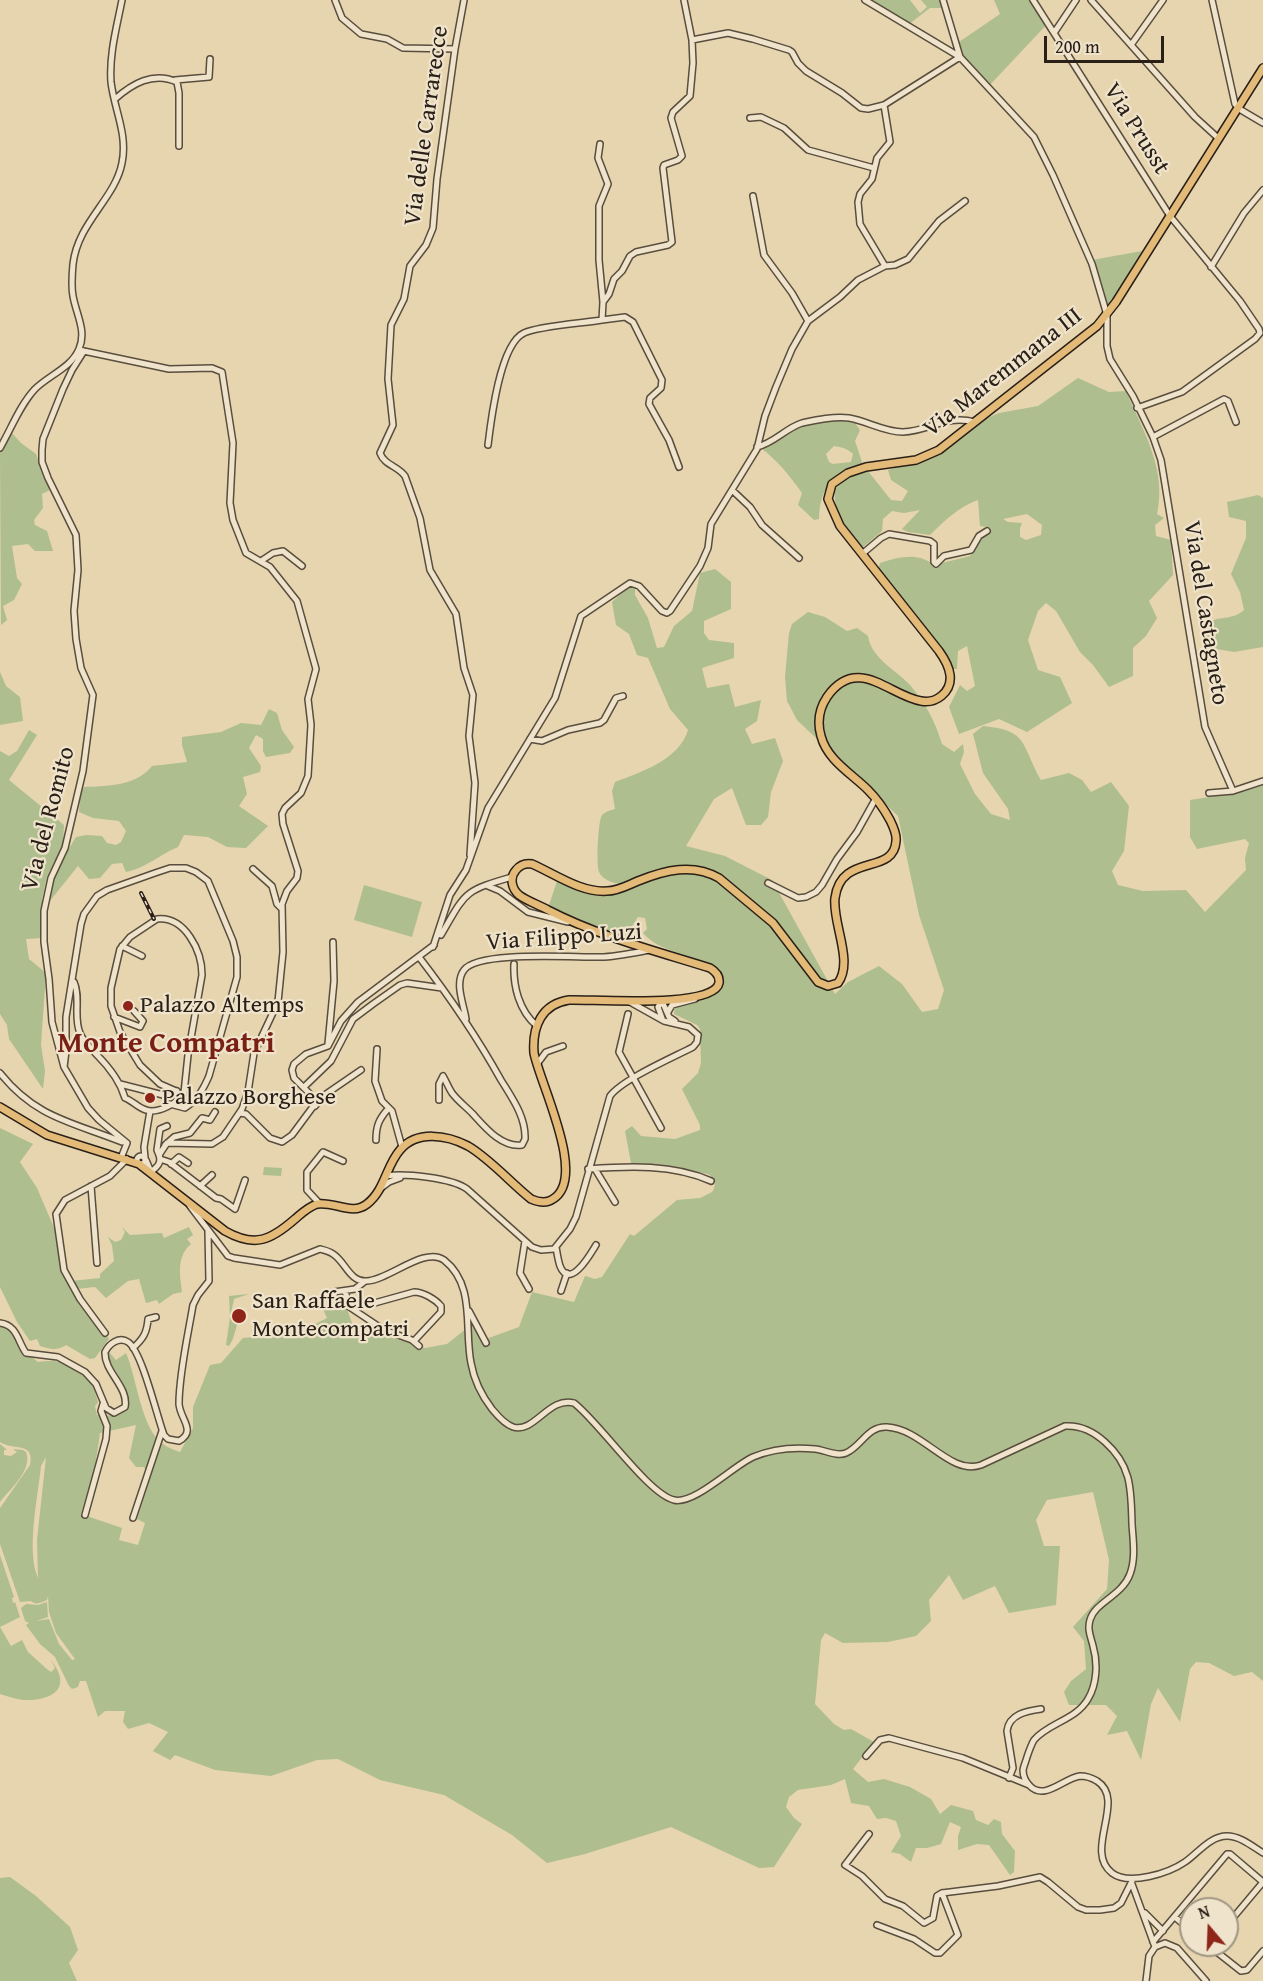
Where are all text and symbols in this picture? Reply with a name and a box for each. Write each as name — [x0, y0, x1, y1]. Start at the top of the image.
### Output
street label: Via delle Carrarecce — [399, 24, 455, 228]
scale bar — [1047, 24, 1167, 62]
text: 200 m — [1055, 33, 1100, 60]
street label: Via Prusst — [1097, 78, 1175, 180]
street label: Via Maremmana III — [918, 302, 1088, 444]
street label: Via del Castagneto — [1176, 519, 1234, 707]
street label: Via del Romito — [16, 744, 82, 894]
street label: Via Filippo Luzi — [485, 918, 643, 958]
place label: Palazzo Altemps — [140, 992, 304, 1020]
marker: Palazzo Altemps — [121, 999, 135, 1013]
district label: Monte Compatri — [57, 1026, 275, 1062]
place label: Palazzo Borghese — [162, 1084, 336, 1112]
marker: Palazzo Borghese — [143, 1091, 157, 1105]
place label: San Raffaele Montecompatri — [252, 1288, 409, 1344]
marker: San Raffaele Montecompatri — [230, 1307, 248, 1325]
north arrow — [1179, 1897, 1239, 1957]
text: N — [1195, 1899, 1213, 1925]

